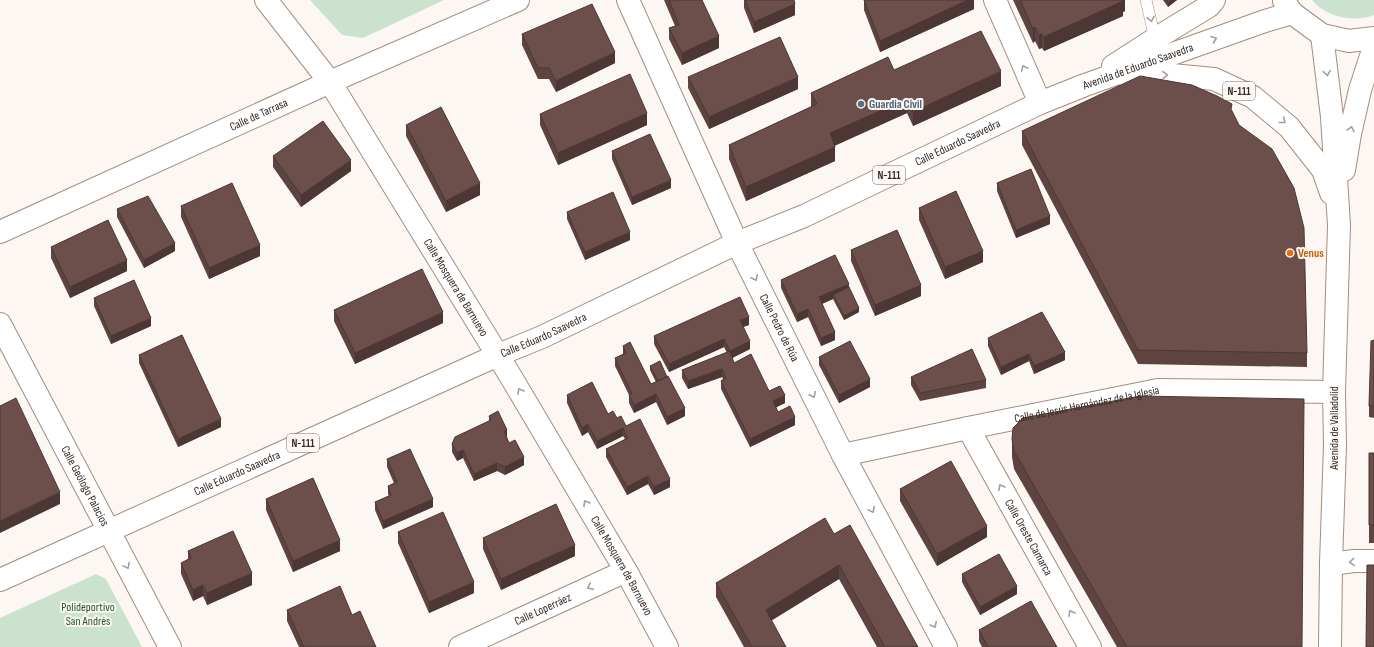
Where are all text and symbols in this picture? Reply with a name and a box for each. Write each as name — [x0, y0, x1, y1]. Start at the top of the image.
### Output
one-way arrow — [1146, 16, 1154, 22]
one-way arrow — [1211, 35, 1218, 43]
street label: Avenida de Eduardo Saavedra — [1080, 39, 1196, 93]
one-way arrow — [1021, 64, 1029, 71]
one-way arrow — [1322, 70, 1331, 76]
one-way arrow — [1162, 71, 1168, 79]
road number: N-111 — [1223, 82, 1255, 100]
street label: Calle de Tarrasa — [227, 95, 290, 134]
place label: Guardia Civil — [869, 97, 922, 112]
marker: Guardia Civil — [856, 99, 866, 109]
street label: Calle Eduardo Saavedra — [912, 115, 1003, 169]
one-way arrow — [1278, 117, 1285, 124]
one-way arrow — [1346, 126, 1354, 132]
road number: N-111 — [873, 166, 905, 184]
street label: Calle Mosquera de Barnuevo — [420, 236, 492, 339]
place label: Venus — [1298, 246, 1324, 261]
marker: Venus — [1285, 248, 1295, 258]
one-way arrow — [750, 274, 758, 282]
street label: Calle Pedro de Rúa — [756, 291, 803, 364]
street label: Calle Eduardo Saavedra — [498, 309, 589, 361]
street label: Calle de Jesús Hernández de la Iglesia — [1013, 382, 1161, 426]
street label: Avenida de Valladolid — [1327, 386, 1342, 471]
one-way arrow — [517, 388, 524, 395]
one-way arrow — [808, 391, 816, 398]
road number: N-111 — [287, 434, 319, 452]
street label: Calle Geólogo Palacios — [58, 443, 113, 529]
street label: Calle Eduardo Saavedra — [192, 447, 283, 499]
one-way arrow — [999, 484, 1006, 491]
street label: Calle Oreste Camarca — [1002, 496, 1056, 578]
one-way arrow — [583, 500, 590, 507]
one-way arrow — [868, 506, 875, 513]
street label: Calle Mosquera de Barnuevo — [588, 513, 656, 618]
one-way arrow — [1349, 557, 1355, 566]
one-way arrow — [122, 562, 130, 569]
one-way arrow — [587, 582, 594, 590]
street label: Calle Loperráez — [512, 589, 574, 629]
park label: Polideportivo San Andrés — [61, 600, 115, 629]
one-way arrow — [1069, 610, 1076, 617]
one-way arrow — [930, 620, 937, 628]

